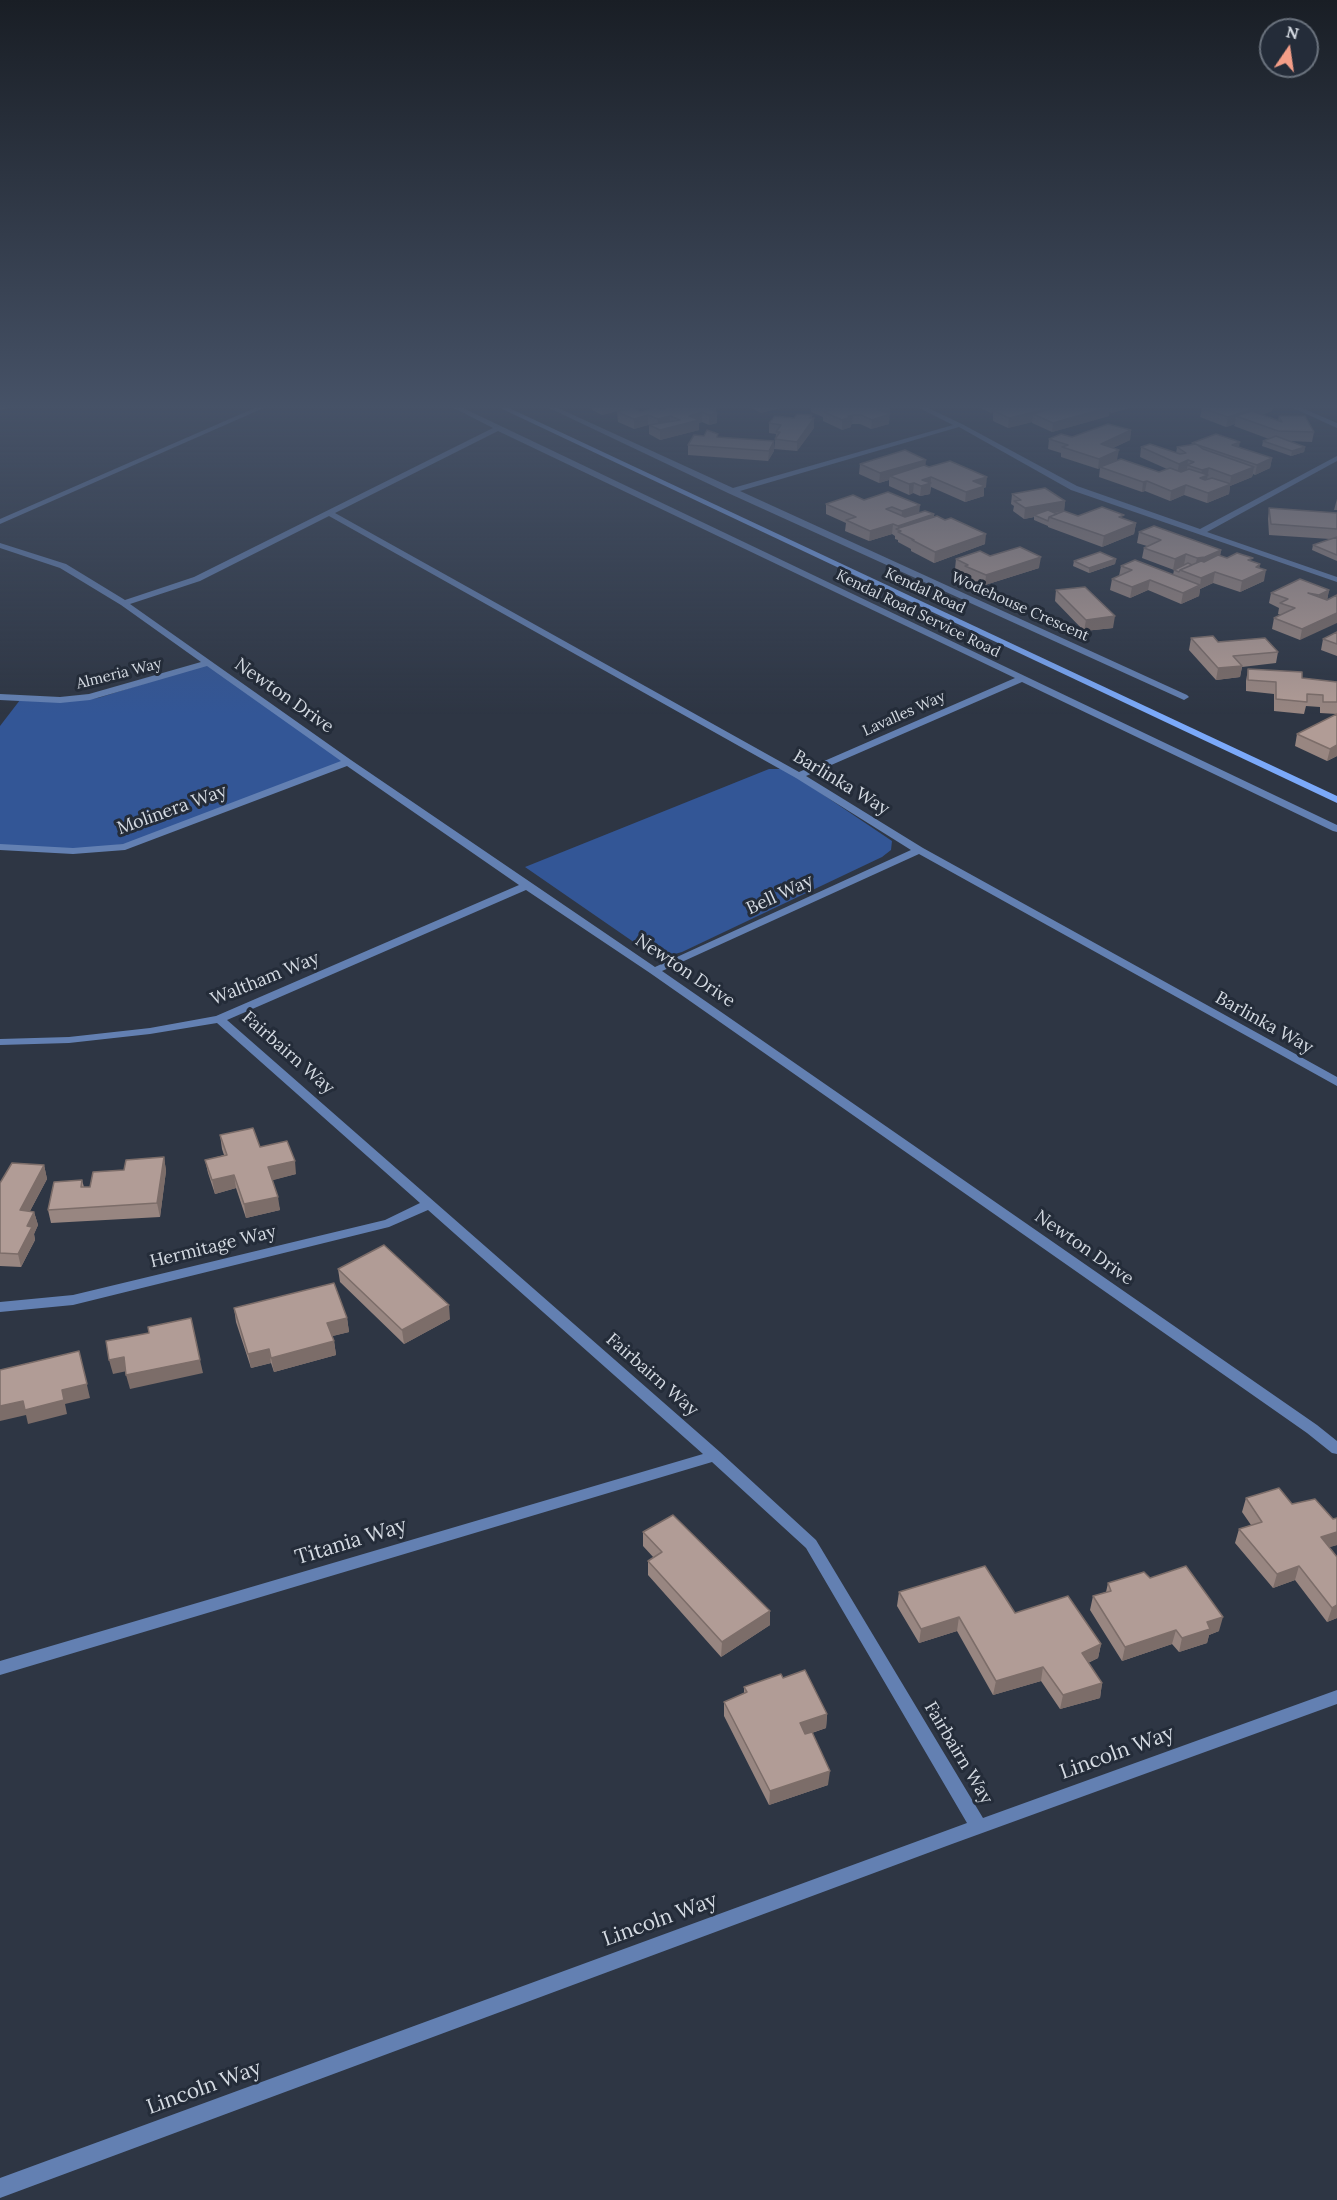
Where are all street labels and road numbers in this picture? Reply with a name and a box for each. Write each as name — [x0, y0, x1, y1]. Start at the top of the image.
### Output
street label: Kendal Road — [882, 565, 968, 617]
street label: Kendal Road Service Road — [833, 566, 1003, 662]
street label: Wodehouse Crescent — [948, 569, 1092, 645]
street label: Newton Drive — [230, 654, 338, 738]
street label: Almeria Way — [74, 655, 164, 693]
street label: Lavalles Way — [860, 688, 948, 740]
street label: Barlinka Way — [789, 746, 893, 820]
street label: Molinera Way — [114, 780, 230, 840]
street label: Bell Way — [743, 870, 817, 920]
street label: Newton Drive — [631, 930, 739, 1012]
street label: Waltham Way — [208, 947, 322, 1011]
street label: Barlinka Way — [1211, 987, 1317, 1059]
street label: Fairbairn Way — [237, 1007, 339, 1099]
street label: Newton Drive — [1030, 1206, 1138, 1290]
street label: Hermitage Way — [148, 1221, 278, 1273]
street label: Fairbairn Way — [601, 1329, 703, 1421]
street label: Titania Way — [292, 1513, 410, 1571]
street label: Fairbairn Way — [919, 1698, 997, 1808]
street label: Lincoln Way — [1056, 1721, 1178, 1785]
street label: Lincoln Way — [599, 1888, 721, 1952]
street label: Lincoln Way — [143, 2056, 265, 2120]

